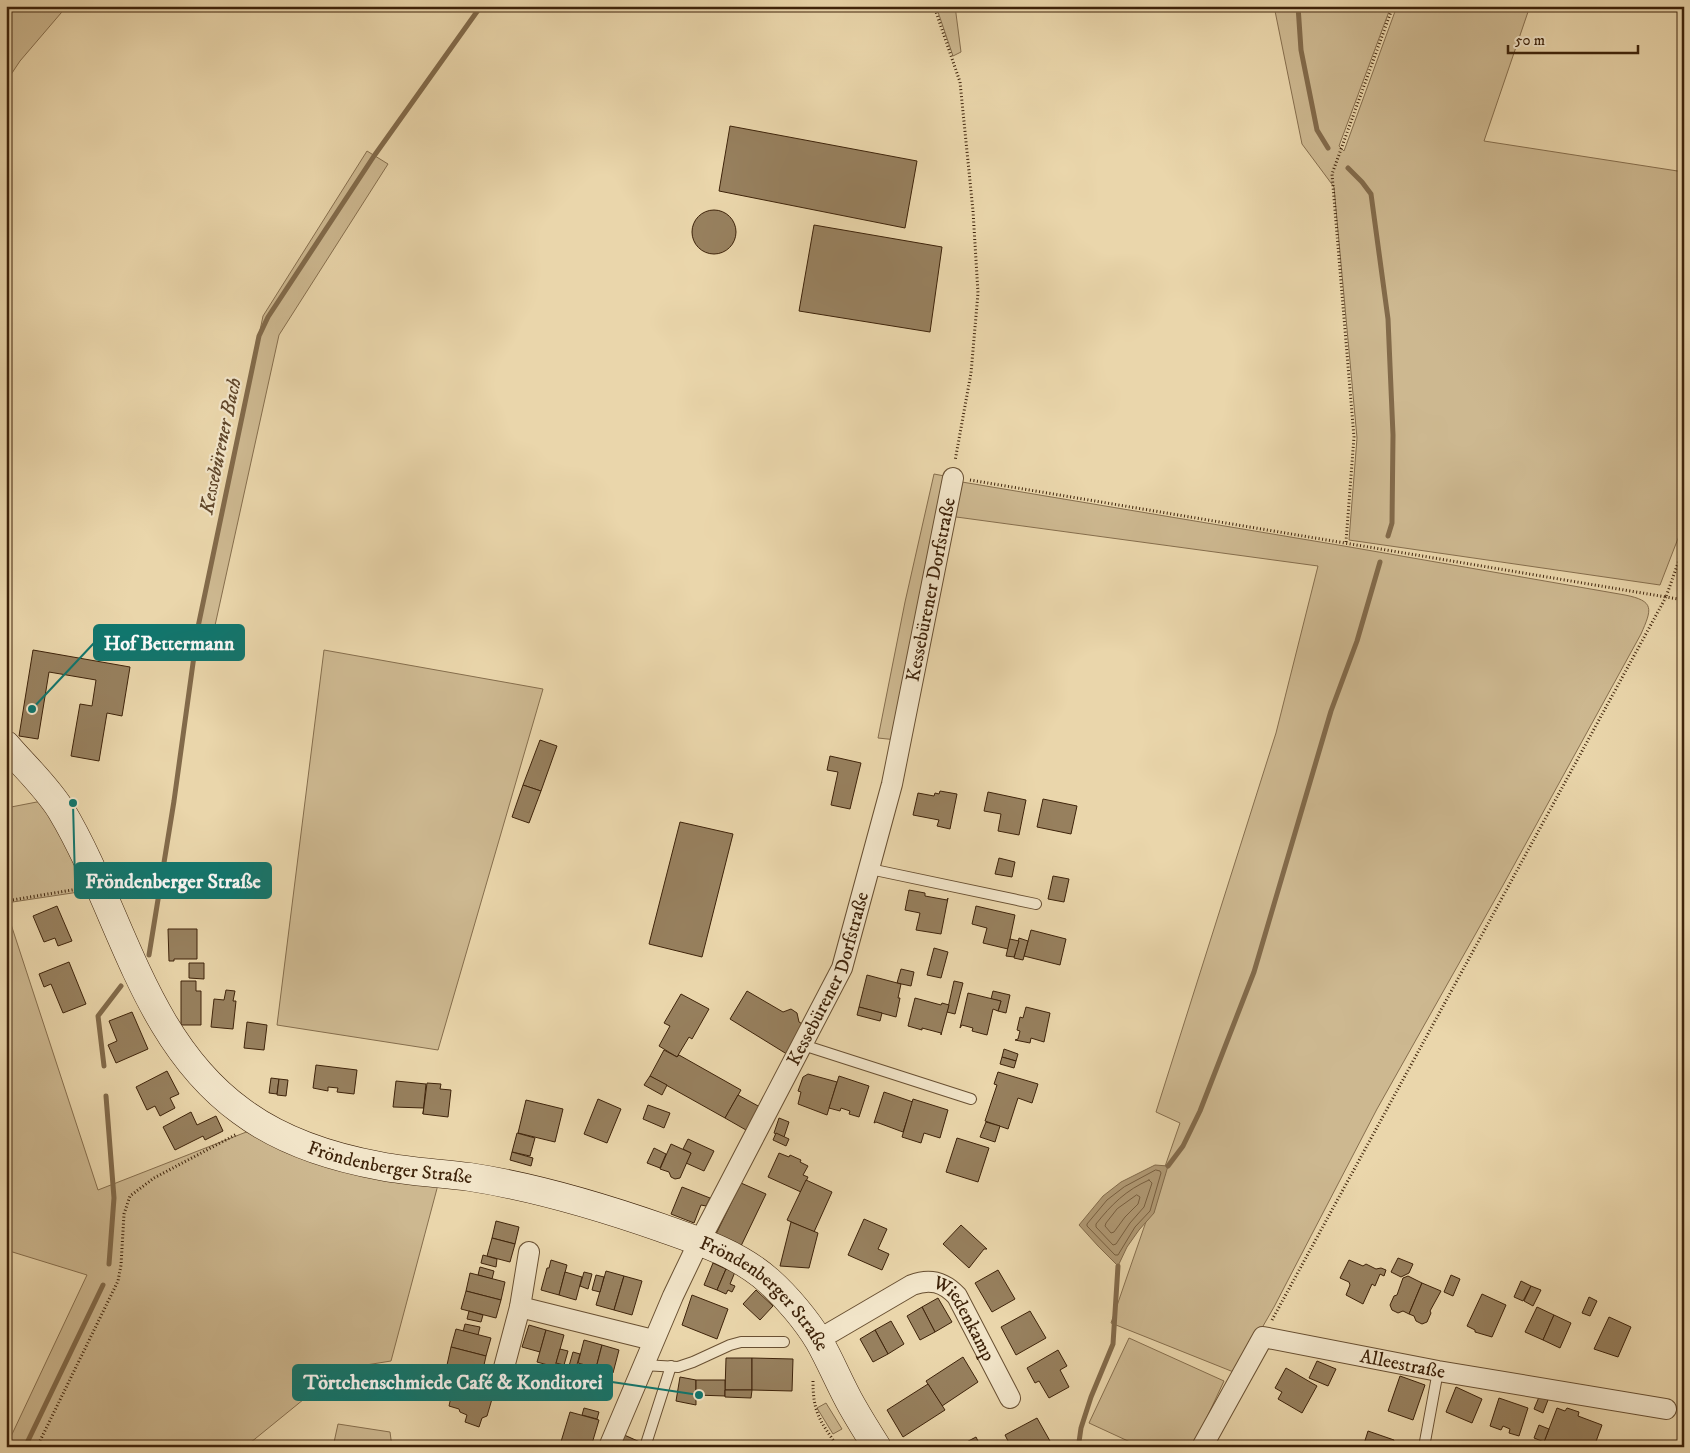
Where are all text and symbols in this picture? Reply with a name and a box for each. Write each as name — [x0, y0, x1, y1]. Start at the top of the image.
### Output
scale bar — [1508, 22, 1638, 54]
text: 50 m — [1515, 31, 1545, 50]
water label: Kessebürener Bach — [194, 376, 248, 517]
street label: Kessebürener Dorfstraße — [901, 495, 960, 683]
callout: Hof Bettermann — [94, 625, 244, 660]
text: Hof Bettermann — [104, 632, 235, 657]
callout: Fröndenberger Straße — [75, 863, 271, 898]
text: Fröndenberger Straße — [85, 870, 262, 895]
street label: Kessebürener Dorfstraße — [782, 889, 874, 1070]
street label: Fröndenberger Straße — [305, 1136, 474, 1189]
street label: Fröndenberger Straße — [696, 1231, 834, 1355]
street label: Wiedenkamp — [929, 1270, 1000, 1365]
street label: Alleestraße — [1358, 1345, 1447, 1384]
callout: Törtchenschmiede Café & Konditorei — [293, 1365, 612, 1400]
text: Törtchenschmiede Café & Konditorei — [302, 1371, 603, 1396]

